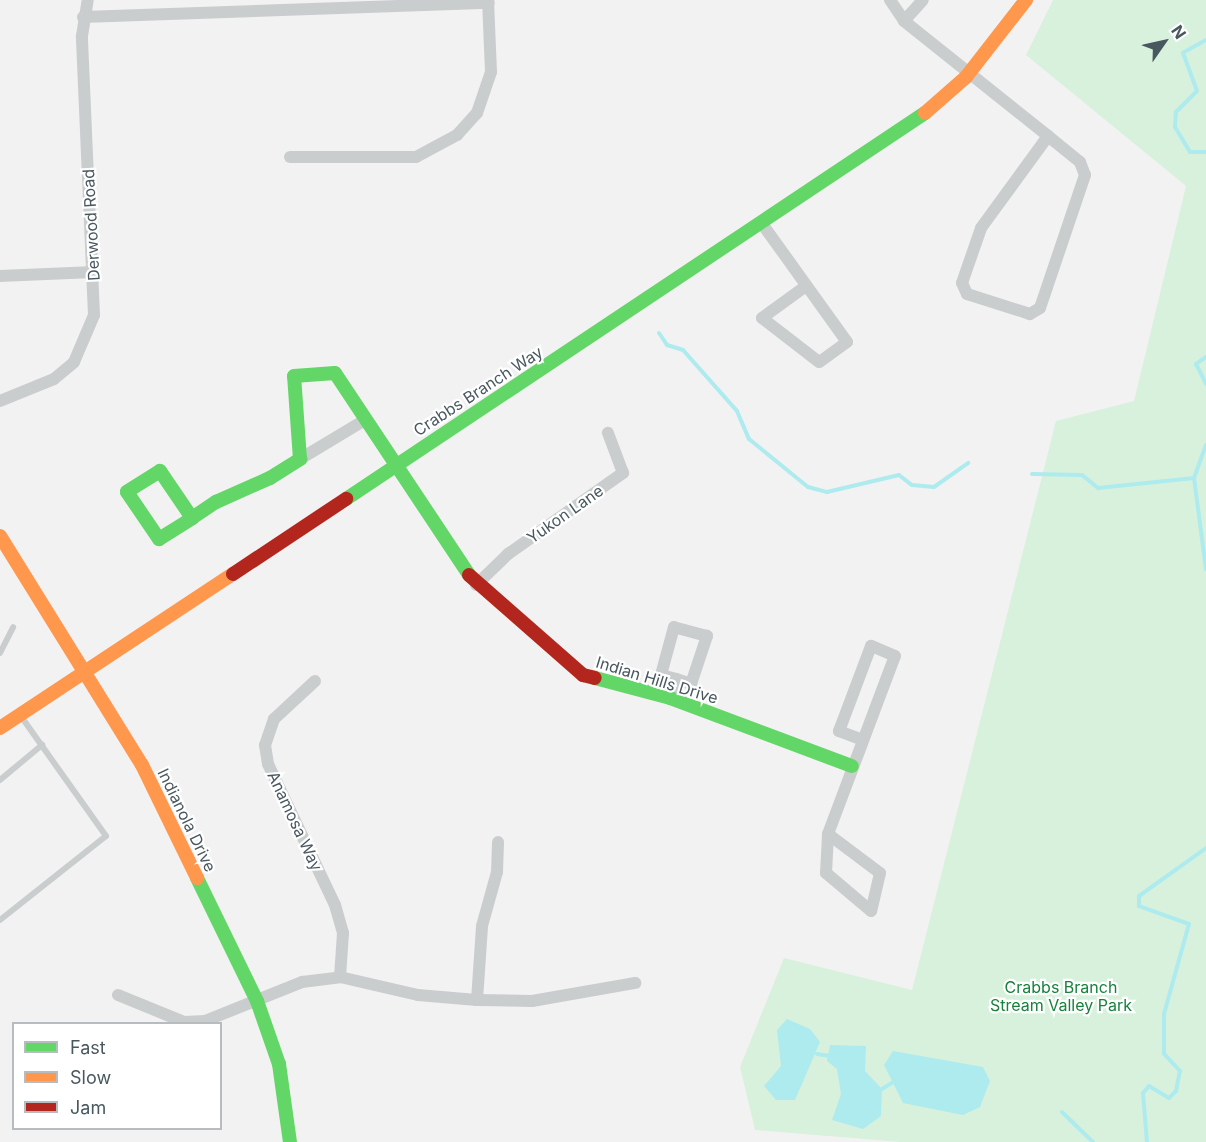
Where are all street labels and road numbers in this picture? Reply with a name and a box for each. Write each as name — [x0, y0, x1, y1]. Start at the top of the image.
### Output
street label: Derwood Road — [78, 169, 104, 281]
street label: Crabbs Branch Way — [410, 342, 546, 440]
street label: Yukon Lane — [523, 481, 607, 547]
street label: Indian Hills Drive — [594, 652, 720, 708]
street label: Indianola Drive — [154, 765, 220, 875]
street label: Anamosa Way — [264, 768, 326, 874]

